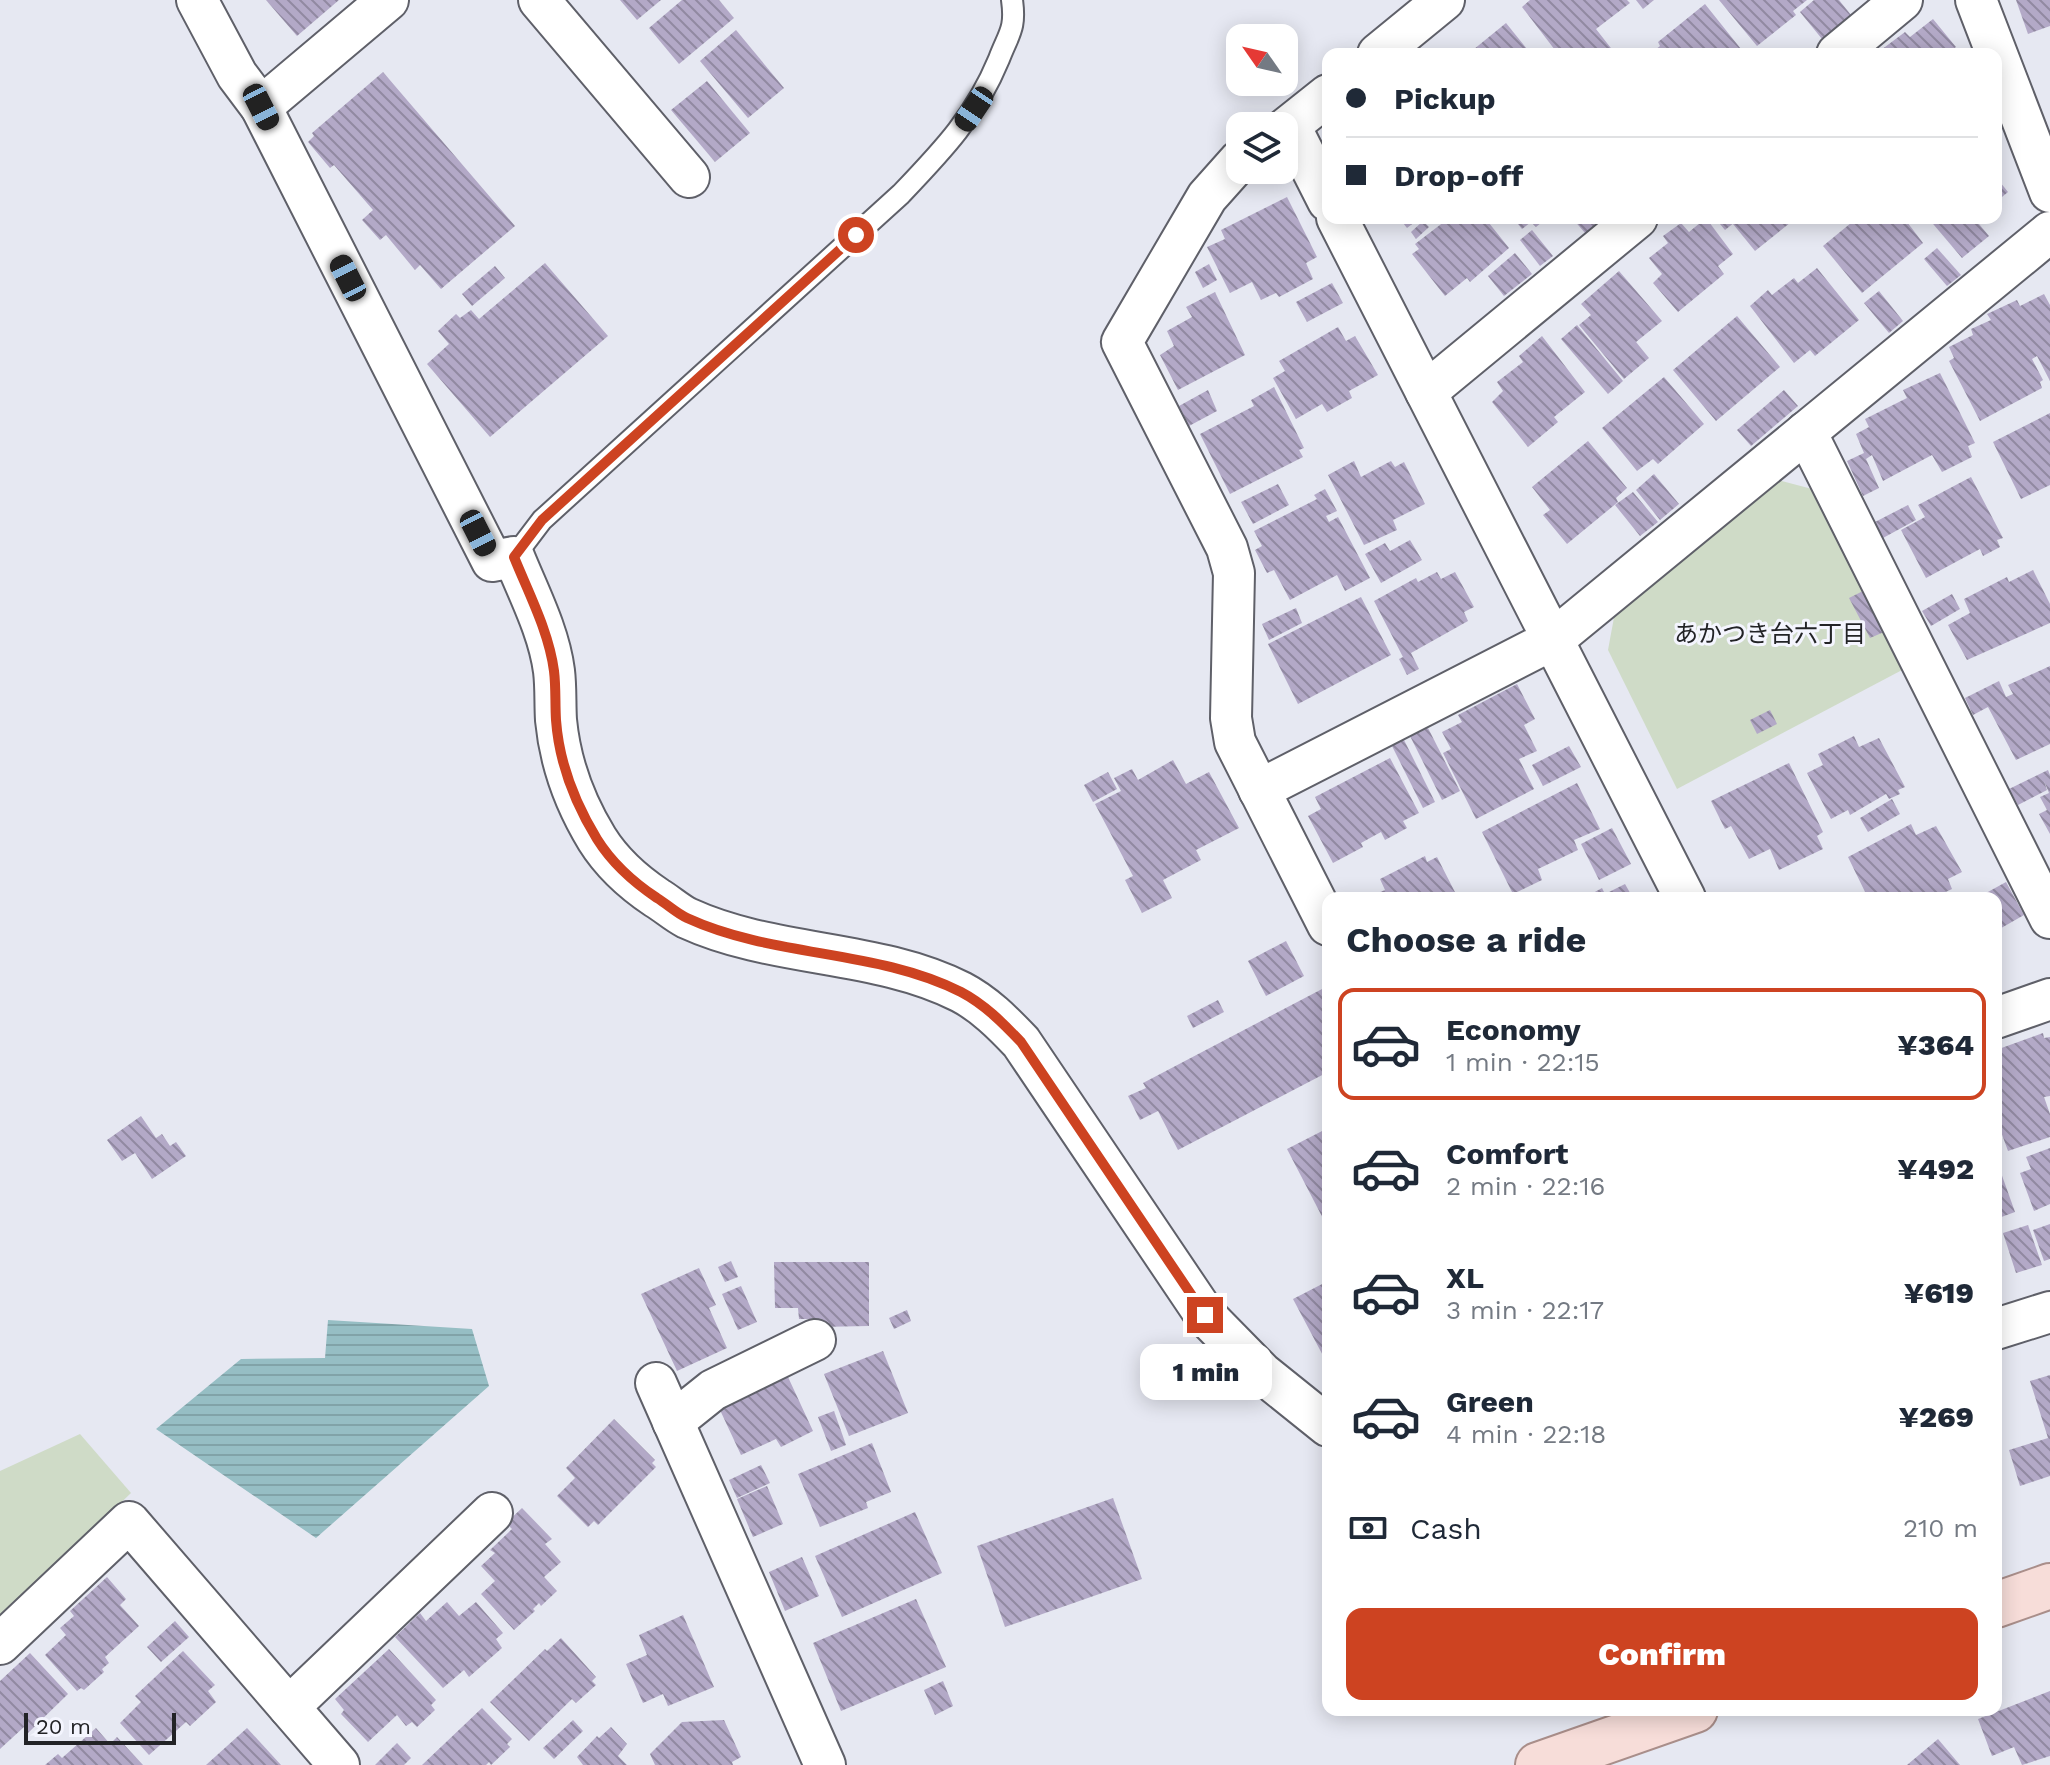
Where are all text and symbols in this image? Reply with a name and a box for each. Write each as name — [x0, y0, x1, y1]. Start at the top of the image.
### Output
north arrow — [1226, 24, 1298, 96]
map controls — [1226, 24, 1298, 184]
car — [239, 80, 283, 134]
text: Pickup — [1394, 81, 1496, 116]
car — [951, 82, 997, 136]
button: layers — [1226, 112, 1298, 184]
text: Drop-off — [1394, 158, 1523, 193]
route start — [838, 217, 874, 253]
car — [326, 251, 370, 305]
car — [456, 506, 500, 560]
district label: あかつき台六丁目 — [1674, 620, 1866, 648]
text: Choose a ride — [1346, 919, 1586, 961]
icon: car — [1350, 1008, 1422, 1080]
text: Economy — [1446, 1012, 1581, 1047]
text: ¥364 — [1897, 1027, 1974, 1062]
text: 1 min · 22:15 — [1446, 1047, 1600, 1077]
icon: car — [1350, 1132, 1422, 1204]
text: Comfort — [1446, 1136, 1568, 1171]
text: ¥492 — [1897, 1151, 1974, 1186]
text: 2 min · 22:16 — [1446, 1171, 1605, 1201]
icon: car — [1350, 1256, 1422, 1328]
text: XL — [1446, 1260, 1484, 1295]
text: ¥619 — [1904, 1275, 1974, 1310]
text: 3 min · 22:17 — [1446, 1295, 1604, 1325]
route end — [1187, 1297, 1223, 1333]
callout: 1 min — [1139, 1343, 1271, 1399]
text: 1 min — [1173, 1357, 1239, 1387]
icon: car — [1350, 1380, 1422, 1452]
text: Green — [1446, 1384, 1534, 1419]
text: ¥269 — [1898, 1399, 1974, 1434]
text: 4 min · 22:18 — [1446, 1419, 1606, 1449]
icon: cash — [1346, 1506, 1390, 1550]
text: Cash — [1410, 1511, 1482, 1546]
text: 210 m — [1903, 1513, 1978, 1543]
button: Confirm — [1346, 1608, 1978, 1700]
scale bar — [24, 1709, 176, 1745]
text: 20 m — [36, 1714, 91, 1739]

